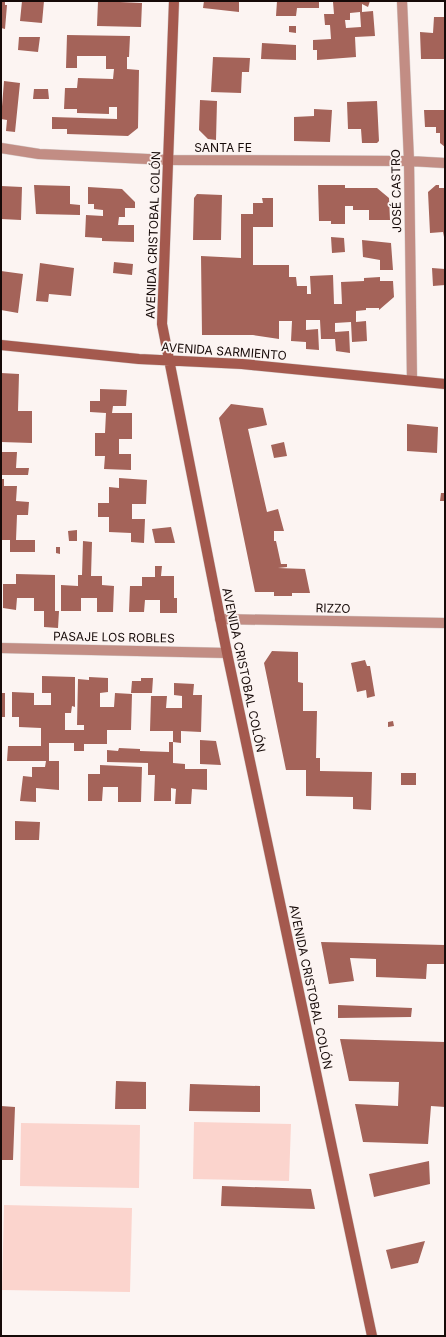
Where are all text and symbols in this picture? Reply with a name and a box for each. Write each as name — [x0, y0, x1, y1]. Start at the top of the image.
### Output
street label: SANTA FE — [194, 140, 252, 155]
street label: JOSÉ CASTRO — [388, 149, 404, 233]
street label: AVENIDA CRISTOBAL COLÓN — [143, 151, 163, 319]
street label: AVENIDA SARMIENTO — [161, 339, 287, 363]
street label: AVENIDA CRISTOBAL COLÓN — [219, 586, 269, 754]
street label: RIZZO — [315, 600, 351, 616]
street label: PASAJE LOS ROBLES — [53, 628, 175, 646]
street label: AVENIDA CRISTOBAL COLÓN — [286, 903, 336, 1071]

